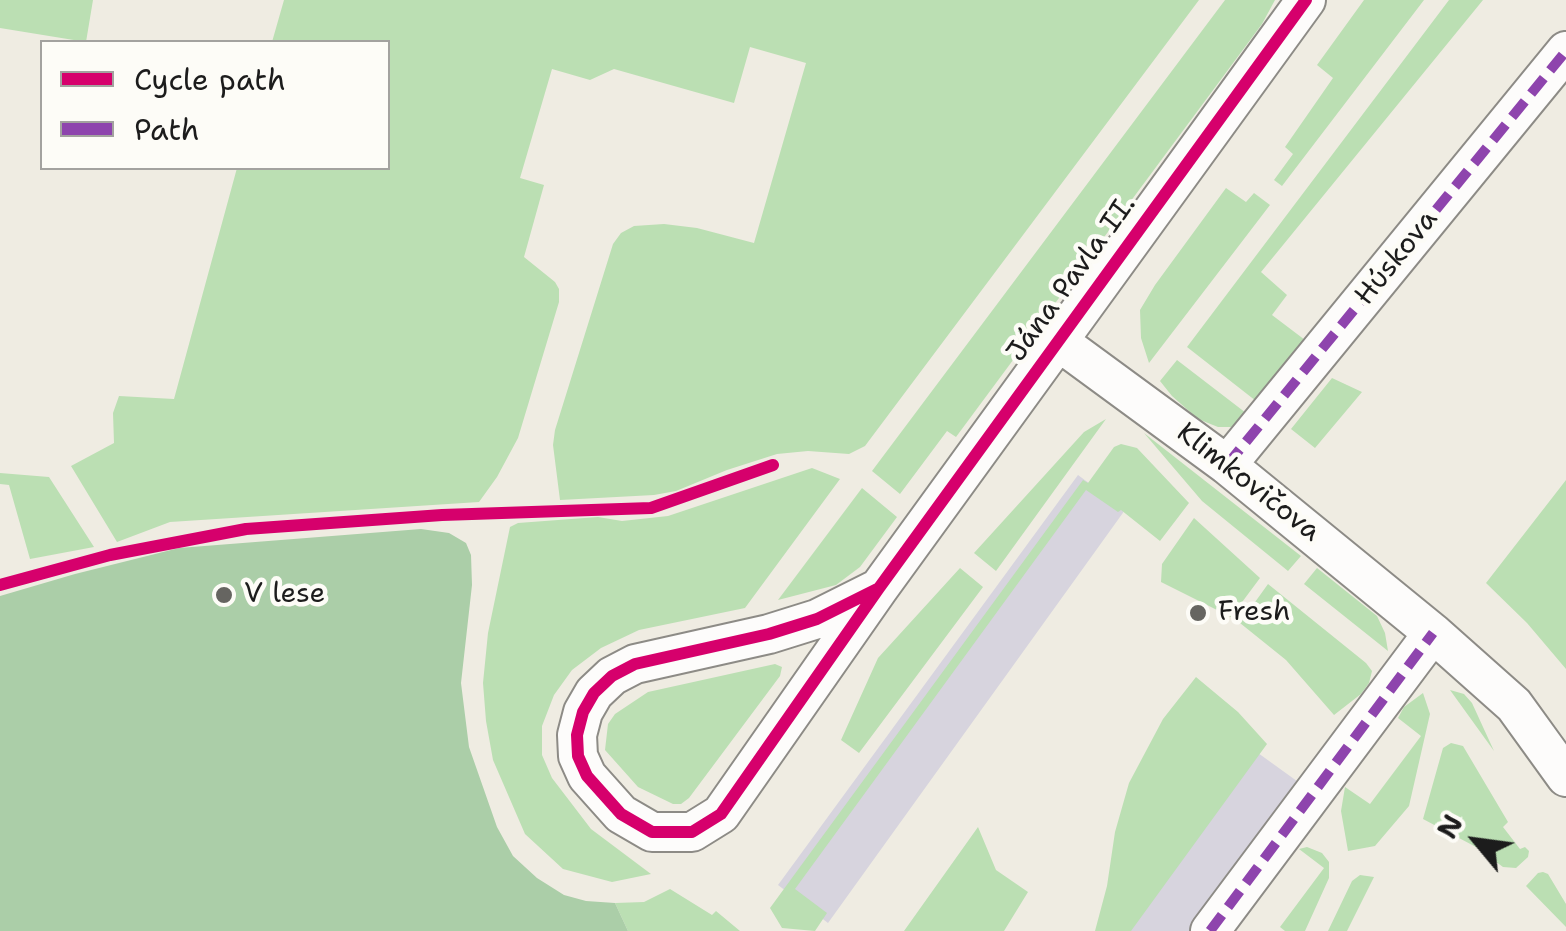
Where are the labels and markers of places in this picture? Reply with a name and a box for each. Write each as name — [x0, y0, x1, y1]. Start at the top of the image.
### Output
place label: V lese — [244, 578, 325, 612]
marker: V lese — [213, 584, 235, 606]
place label: Fresh — [1218, 596, 1290, 630]
marker: Fresh — [1187, 602, 1209, 624]

